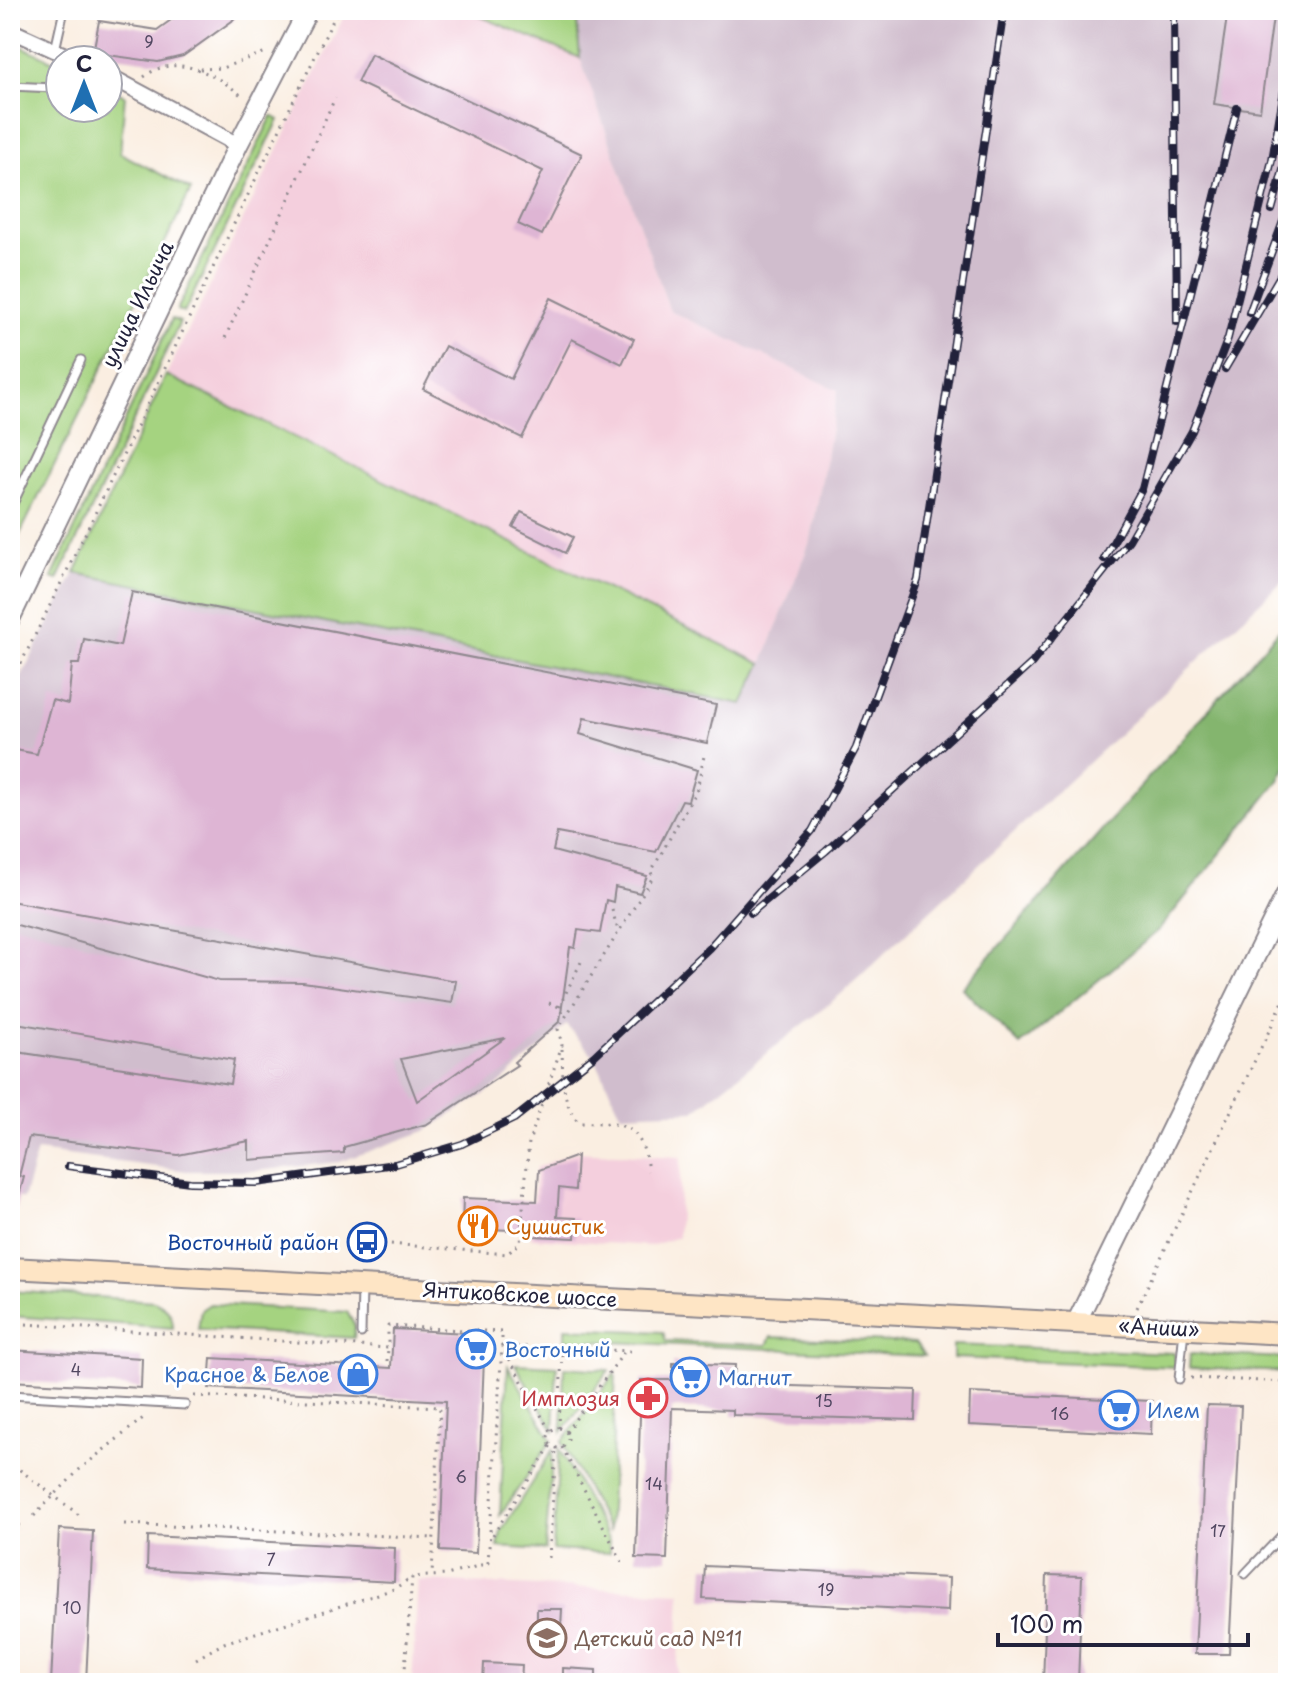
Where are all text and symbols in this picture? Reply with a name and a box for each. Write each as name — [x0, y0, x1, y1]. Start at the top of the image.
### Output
house number: 9 — [144, 29, 154, 53]
north arrow — [44, 44, 124, 124]
text: С — [76, 46, 92, 79]
street label: улица Ильича — [93, 235, 181, 372]
restaurant icon: Сушистик — [457, 1205, 499, 1247]
place label: Сушистик — [506, 1211, 604, 1241]
bus stop icon: Восточный район — [346, 1221, 388, 1263]
place label: Восточный район — [167, 1227, 339, 1257]
street label: Янтиковское шоссе — [422, 1274, 618, 1314]
street label: «Аниш» — [1118, 1310, 1200, 1344]
supermarket icon: Восточный — [455, 1328, 497, 1370]
place label: Восточный — [504, 1334, 611, 1364]
shop icon: Красное & Белое — [337, 1353, 379, 1395]
supermarket icon: Магнит — [669, 1356, 711, 1398]
house number: 4 — [71, 1357, 81, 1381]
place label: Красное & Белое — [164, 1359, 330, 1389]
place label: Магнит — [718, 1362, 792, 1392]
pharmacy icon: Имплозия — [627, 1377, 669, 1419]
place label: Имплозия — [522, 1383, 620, 1413]
house number: 15 — [815, 1388, 833, 1412]
supermarket icon: Илем — [1098, 1389, 1140, 1431]
place label: Илем — [1147, 1395, 1200, 1425]
house number: 16 — [1051, 1401, 1069, 1425]
house number: 6 — [455, 1464, 467, 1488]
house number: 14 — [645, 1471, 663, 1495]
house number: 17 — [1210, 1518, 1226, 1542]
house number: 7 — [266, 1547, 276, 1571]
house number: 19 — [818, 1577, 834, 1601]
house number: 10 — [63, 1595, 81, 1619]
scale bar — [998, 1597, 1248, 1647]
text: 100 m — [1010, 1605, 1083, 1641]
school or university icon: Детский сад №11 — [526, 1617, 568, 1659]
place label: Детский сад №11 — [574, 1623, 742, 1653]

